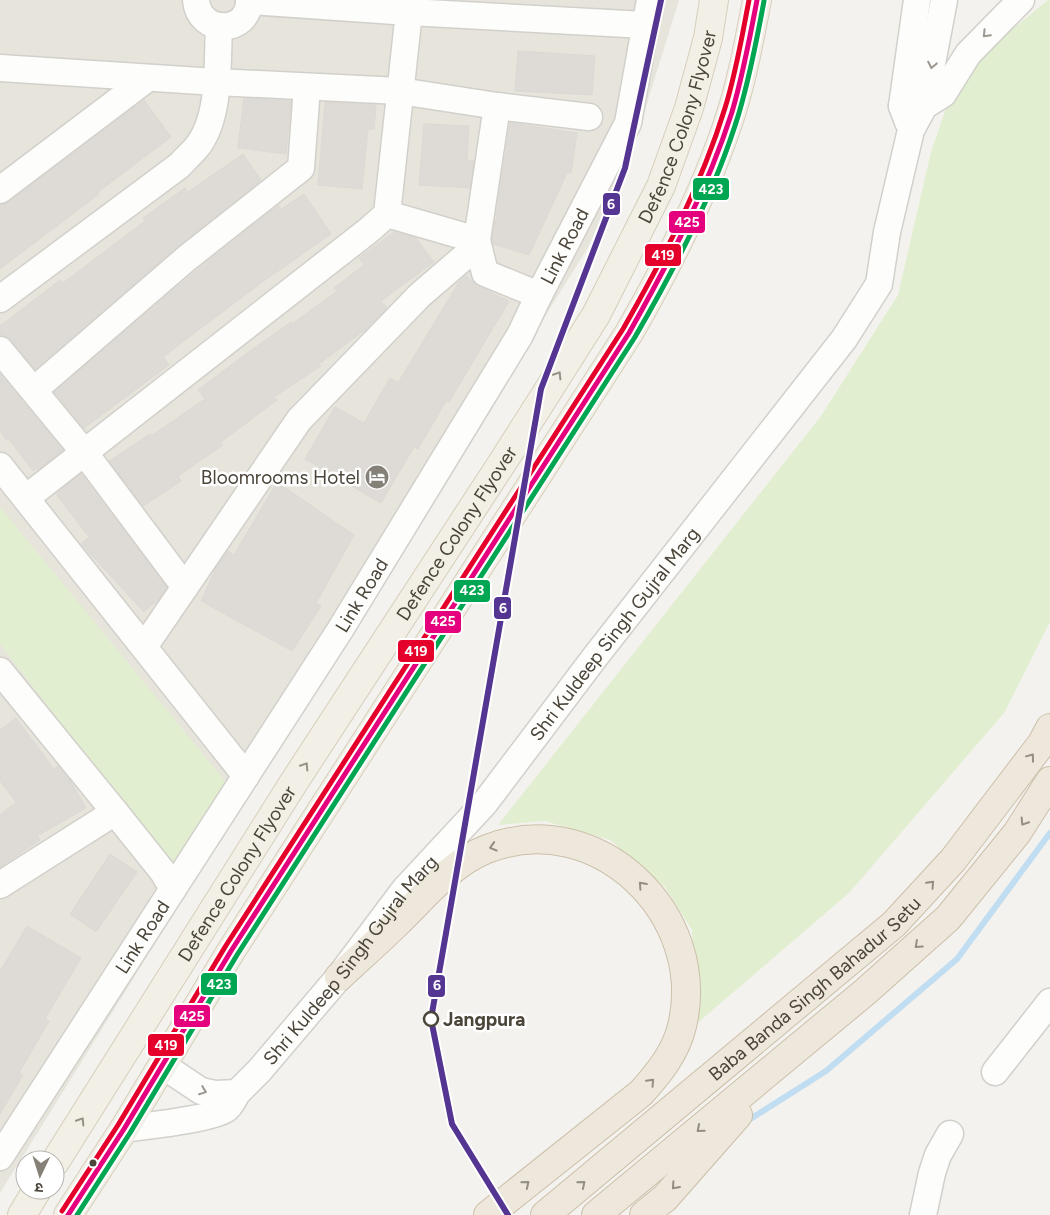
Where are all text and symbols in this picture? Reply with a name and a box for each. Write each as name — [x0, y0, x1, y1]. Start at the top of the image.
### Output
street label: Defence Colony Flyover — [633, 28, 721, 227]
one-way arrow — [983, 29, 992, 38]
one-way arrow — [928, 61, 938, 70]
line badge: 423 — [692, 177, 730, 201]
text: 423 — [699, 181, 724, 198]
line badge: 6 — [602, 192, 621, 216]
text: 6 — [607, 196, 615, 213]
street label: Link Road — [536, 204, 594, 288]
line badge: 425 — [668, 210, 706, 234]
text: 425 — [674, 214, 700, 231]
line badge: 419 — [644, 243, 682, 267]
text: 419 — [652, 247, 674, 264]
one-way arrow — [552, 371, 561, 380]
street label: Defence Colony Flyover — [392, 441, 522, 625]
hotel icon: Bloomrooms Hotel — [364, 464, 390, 490]
place label: Bloomrooms Hotel — [201, 466, 360, 489]
street label: Shri Kuldeep Singh Gujral Marg — [525, 523, 704, 745]
street label: Link Road — [330, 554, 393, 637]
line badge: 423 — [453, 579, 491, 603]
text: 423 — [460, 582, 485, 599]
line badge: 6 — [493, 596, 512, 620]
text: 6 — [499, 600, 507, 617]
line badge: 425 — [424, 610, 462, 634]
text: 425 — [430, 613, 456, 630]
line badge: 419 — [397, 639, 435, 663]
text: 419 — [405, 643, 427, 660]
one-way arrow — [1026, 754, 1034, 763]
one-way arrow — [298, 762, 308, 771]
street label: Defence Colony Flyover — [173, 781, 301, 966]
one-way arrow — [1021, 817, 1030, 826]
one-way arrow — [490, 842, 498, 852]
street label: Shri Kuldeep Singh Gujral Marg — [258, 850, 443, 1070]
one-way arrow — [925, 881, 934, 890]
one-way arrow — [639, 882, 648, 891]
street label: Baba Banda Singh Bahadur Setu — [704, 892, 926, 1086]
street label: Link Road — [110, 896, 175, 978]
one-way arrow — [915, 939, 924, 948]
line badge: 423 — [200, 972, 238, 996]
line badge: 6 — [427, 974, 446, 998]
text: 423 — [207, 976, 232, 993]
text: 6 — [433, 977, 441, 994]
line badge: 425 — [173, 1004, 211, 1028]
text: 425 — [179, 1008, 205, 1025]
place label: Jangpura — [443, 1008, 525, 1031]
marker: Jangpura — [423, 1011, 439, 1027]
line badge: 419 — [147, 1033, 185, 1057]
text: 419 — [155, 1037, 177, 1054]
one-way arrow — [645, 1078, 654, 1087]
one-way arrow — [198, 1084, 207, 1095]
one-way arrow — [75, 1117, 84, 1126]
one-way arrow — [697, 1123, 706, 1132]
north arrow — [15, 1150, 65, 1200]
unlabelled marker — [88, 1158, 98, 1168]
text: उ — [34, 1179, 44, 1196]
one-way arrow — [577, 1180, 586, 1189]
one-way arrow — [672, 1180, 681, 1189]
one-way arrow — [520, 1181, 529, 1190]

